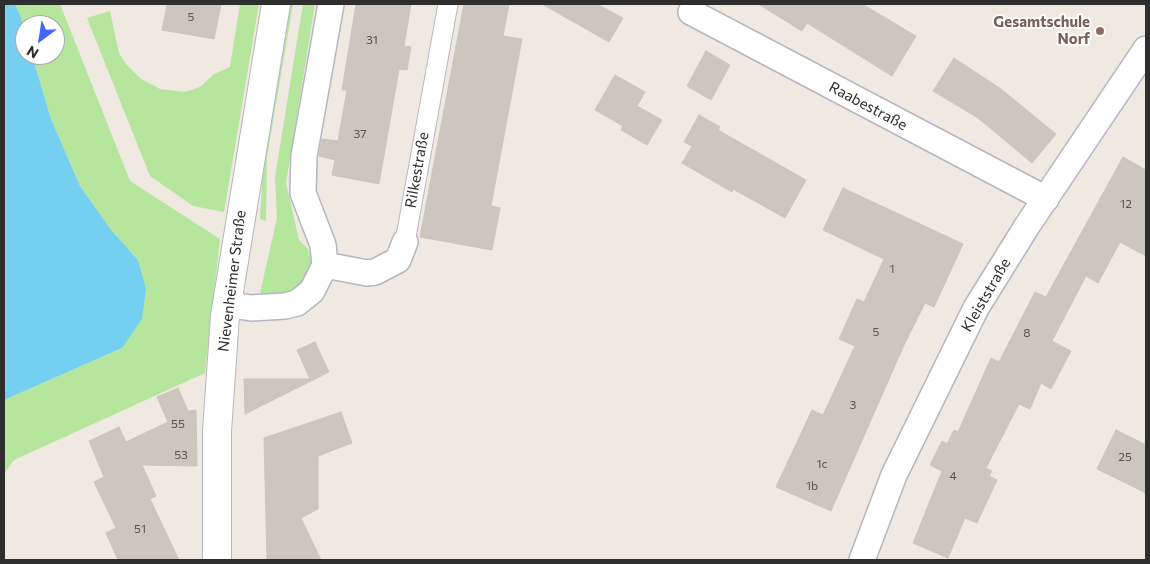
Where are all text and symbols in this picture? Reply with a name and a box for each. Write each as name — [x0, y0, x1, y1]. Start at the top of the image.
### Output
house number: 5 — [188, 10, 194, 24]
place label: Gesamtschule Norf — [993, 13, 1090, 48]
north arrow — [15, 15, 65, 65]
marker: Gesamtschule Norf — [1094, 25, 1106, 37]
house number: 31 — [366, 33, 378, 47]
text: N — [24, 42, 41, 62]
street label: Raabestraße — [826, 78, 910, 134]
house number: 37 — [353, 127, 367, 141]
street label: Rilkestraße — [401, 131, 433, 209]
house number: 12 — [1120, 197, 1132, 211]
street label: Nievenheimer Straße — [214, 209, 250, 353]
street label: Kleiststraße — [958, 255, 1014, 335]
house number: 1 — [889, 262, 895, 276]
house number: 5 — [873, 325, 879, 339]
house number: 8 — [1023, 326, 1031, 340]
house number: 3 — [850, 398, 856, 412]
house number: 55 — [171, 417, 185, 431]
house number: 53 — [174, 448, 188, 462]
house number: 25 — [1118, 450, 1132, 464]
house number: 1c — [816, 457, 828, 471]
house number: 4 — [949, 469, 957, 483]
house number: 1b — [806, 479, 818, 493]
house number: 51 — [134, 522, 146, 536]

